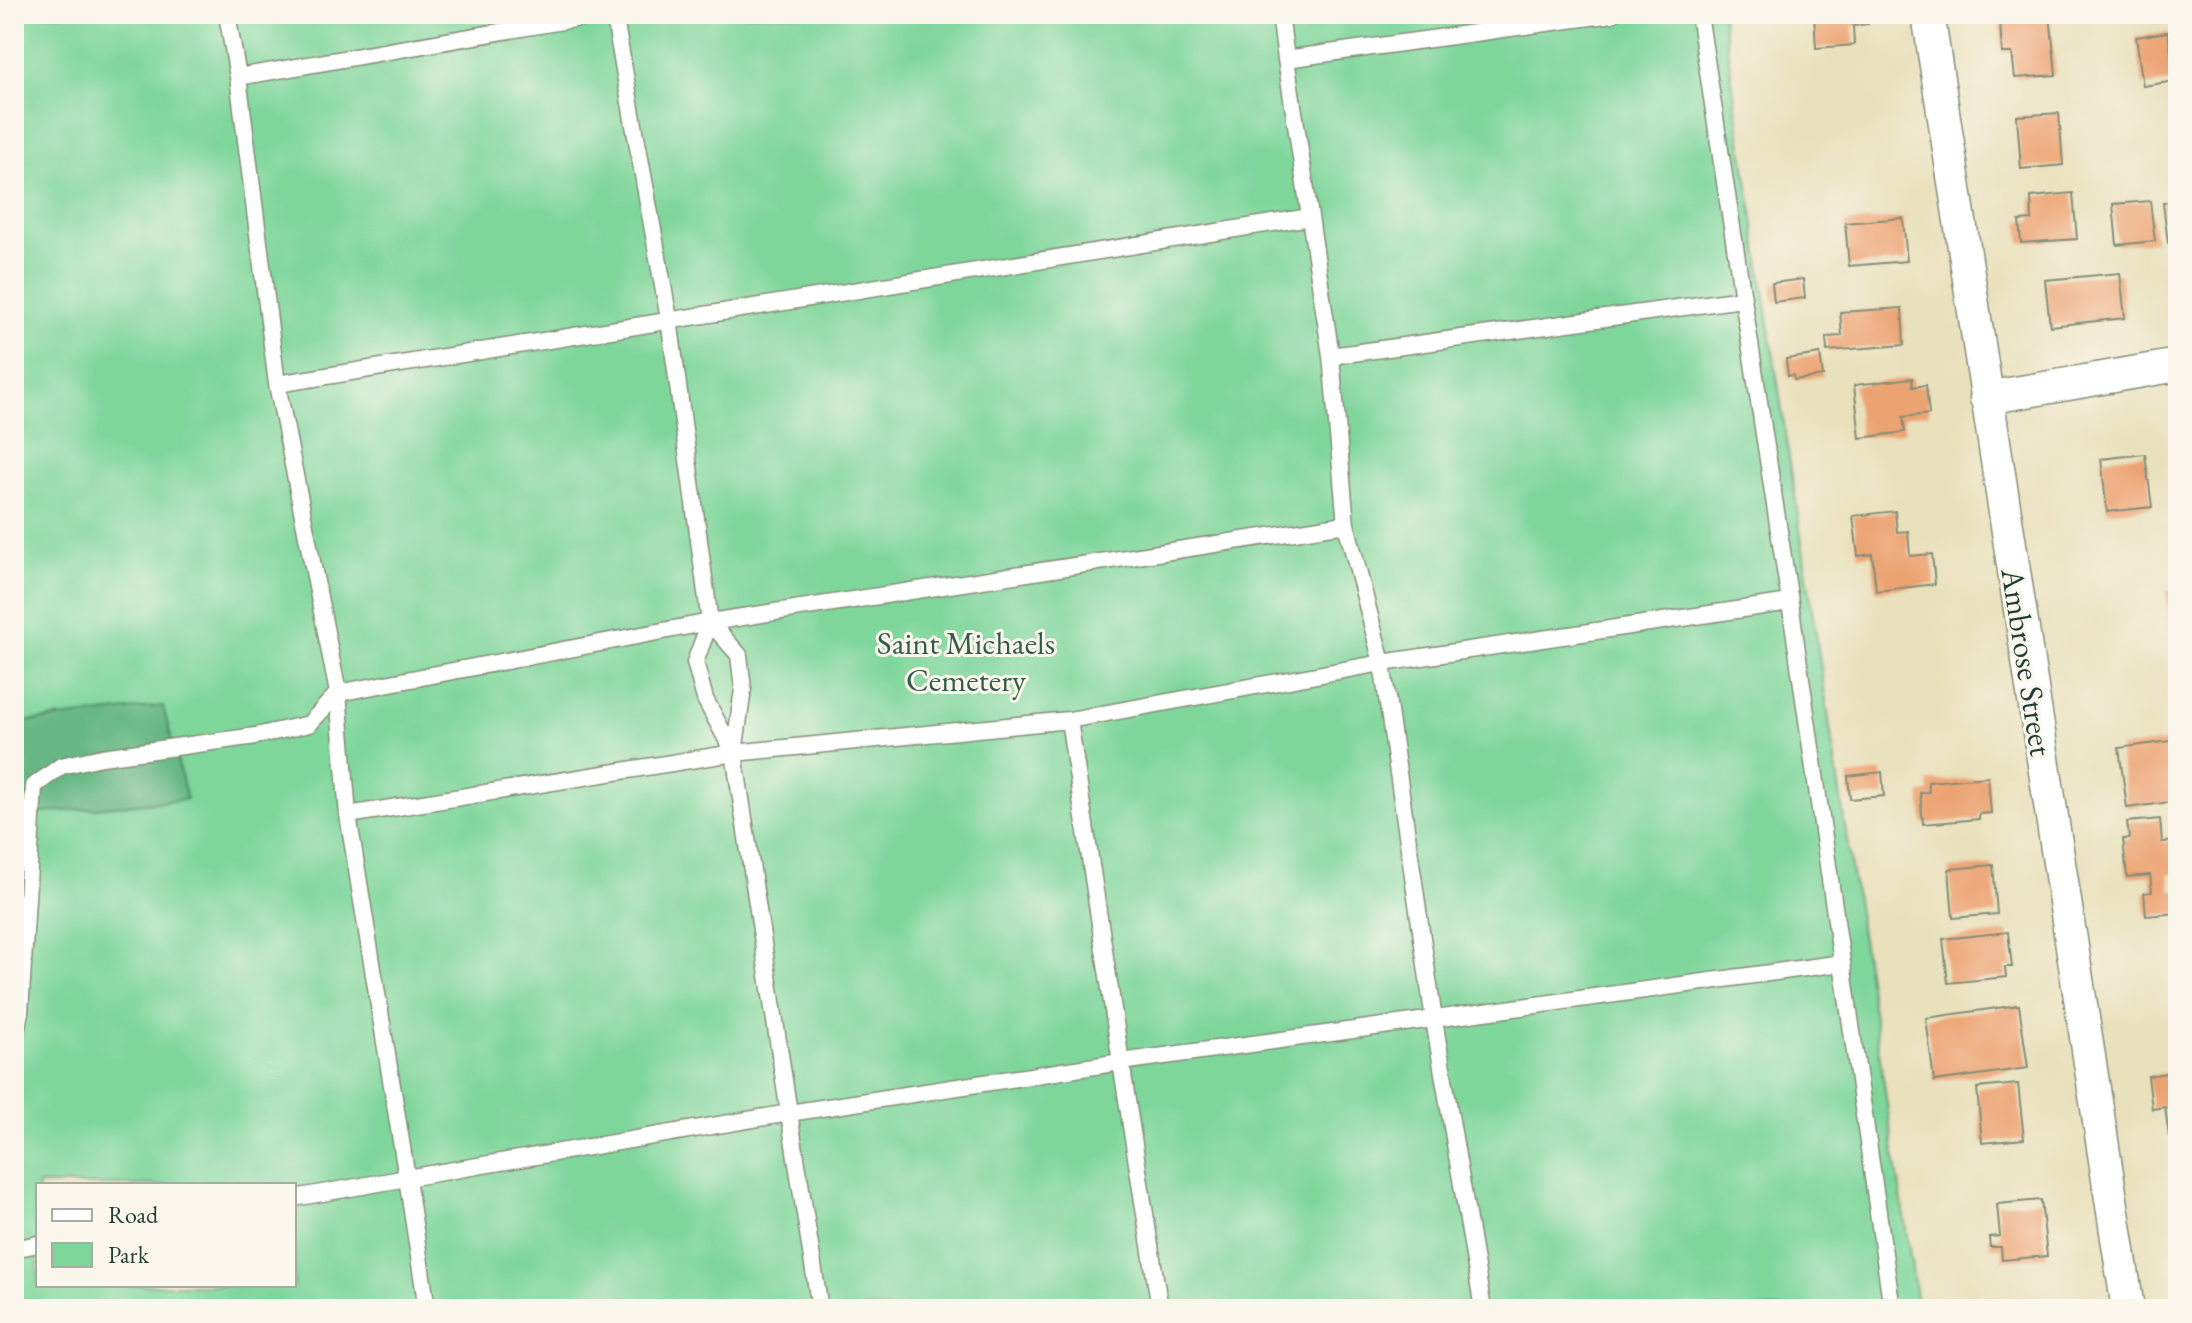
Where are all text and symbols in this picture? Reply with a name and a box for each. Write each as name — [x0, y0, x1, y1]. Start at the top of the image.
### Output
street label: Ambrose Street — [1991, 564, 2063, 759]
park label: Saint Michaels Cemetery — [877, 622, 1055, 701]
legend — [36, 1183, 296, 1287]
text: Road — [108, 1199, 159, 1230]
text: Park — [108, 1239, 150, 1270]

